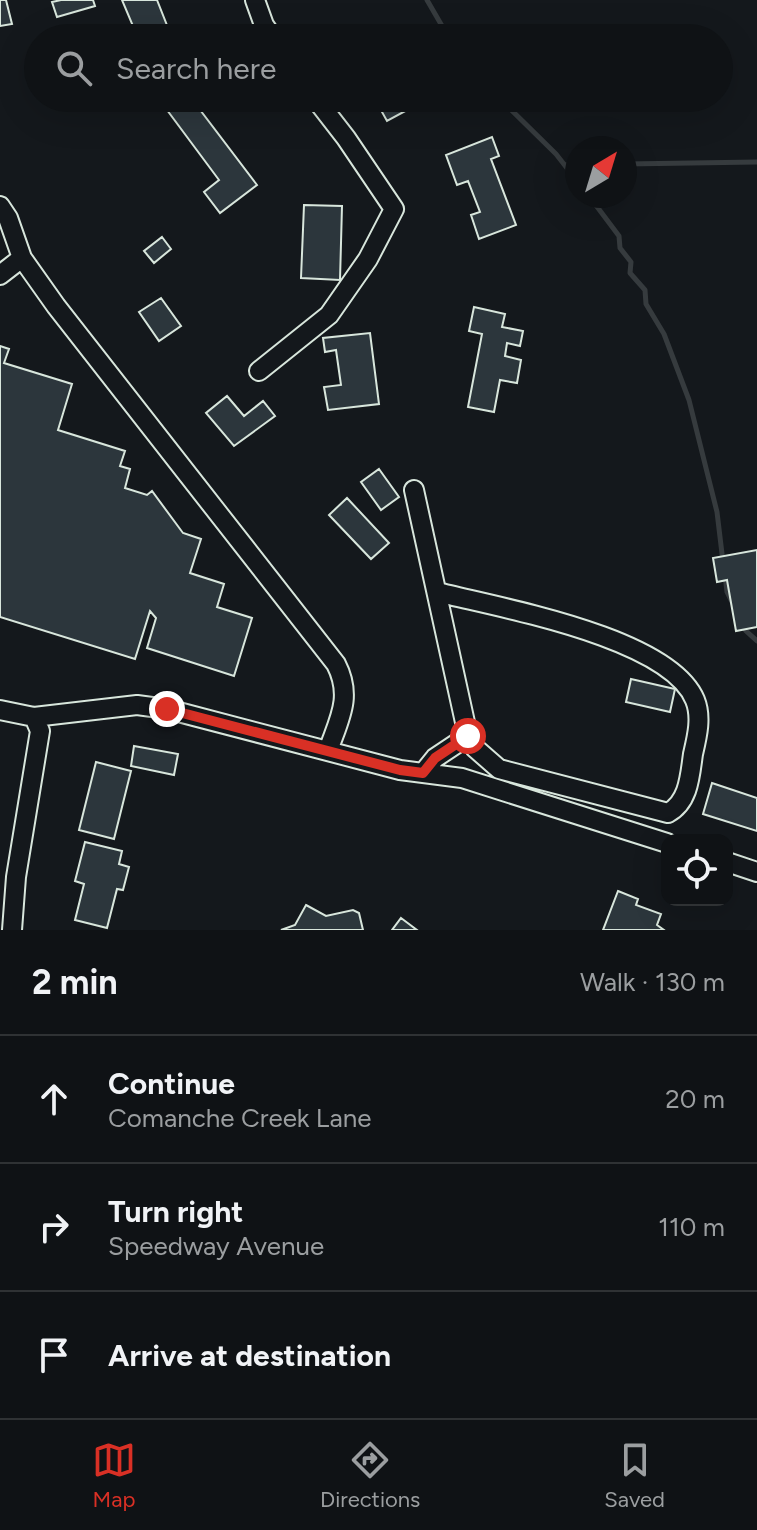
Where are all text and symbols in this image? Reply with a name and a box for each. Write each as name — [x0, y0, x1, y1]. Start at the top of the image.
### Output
search box — [24, 24, 733, 112]
icon: search — [52, 46, 96, 90]
text: Search here — [116, 50, 276, 87]
north arrow — [565, 136, 637, 208]
route end — [149, 691, 185, 727]
route start — [450, 718, 486, 754]
map controls — [661, 834, 733, 906]
button: locate — [661, 834, 733, 906]
text: 2 min — [32, 962, 118, 1003]
text: Walk · 130 m — [580, 966, 725, 998]
text: Continue — [108, 1065, 235, 1102]
icon: ahead — [32, 1077, 76, 1121]
text: 20 m — [665, 1083, 725, 1115]
text: Comanche Creek Lane — [108, 1102, 371, 1134]
text: Turn right — [108, 1193, 243, 1230]
icon: right — [32, 1205, 76, 1249]
text: 110 m — [658, 1211, 725, 1243]
text: Speedway Avenue — [108, 1230, 324, 1262]
icon: arrive — [32, 1333, 76, 1377]
text: Arrive at destination — [108, 1337, 391, 1374]
tab: Map — [92, 1438, 136, 1513]
tab: Directions — [320, 1438, 420, 1513]
tab: Saved — [604, 1438, 665, 1513]

